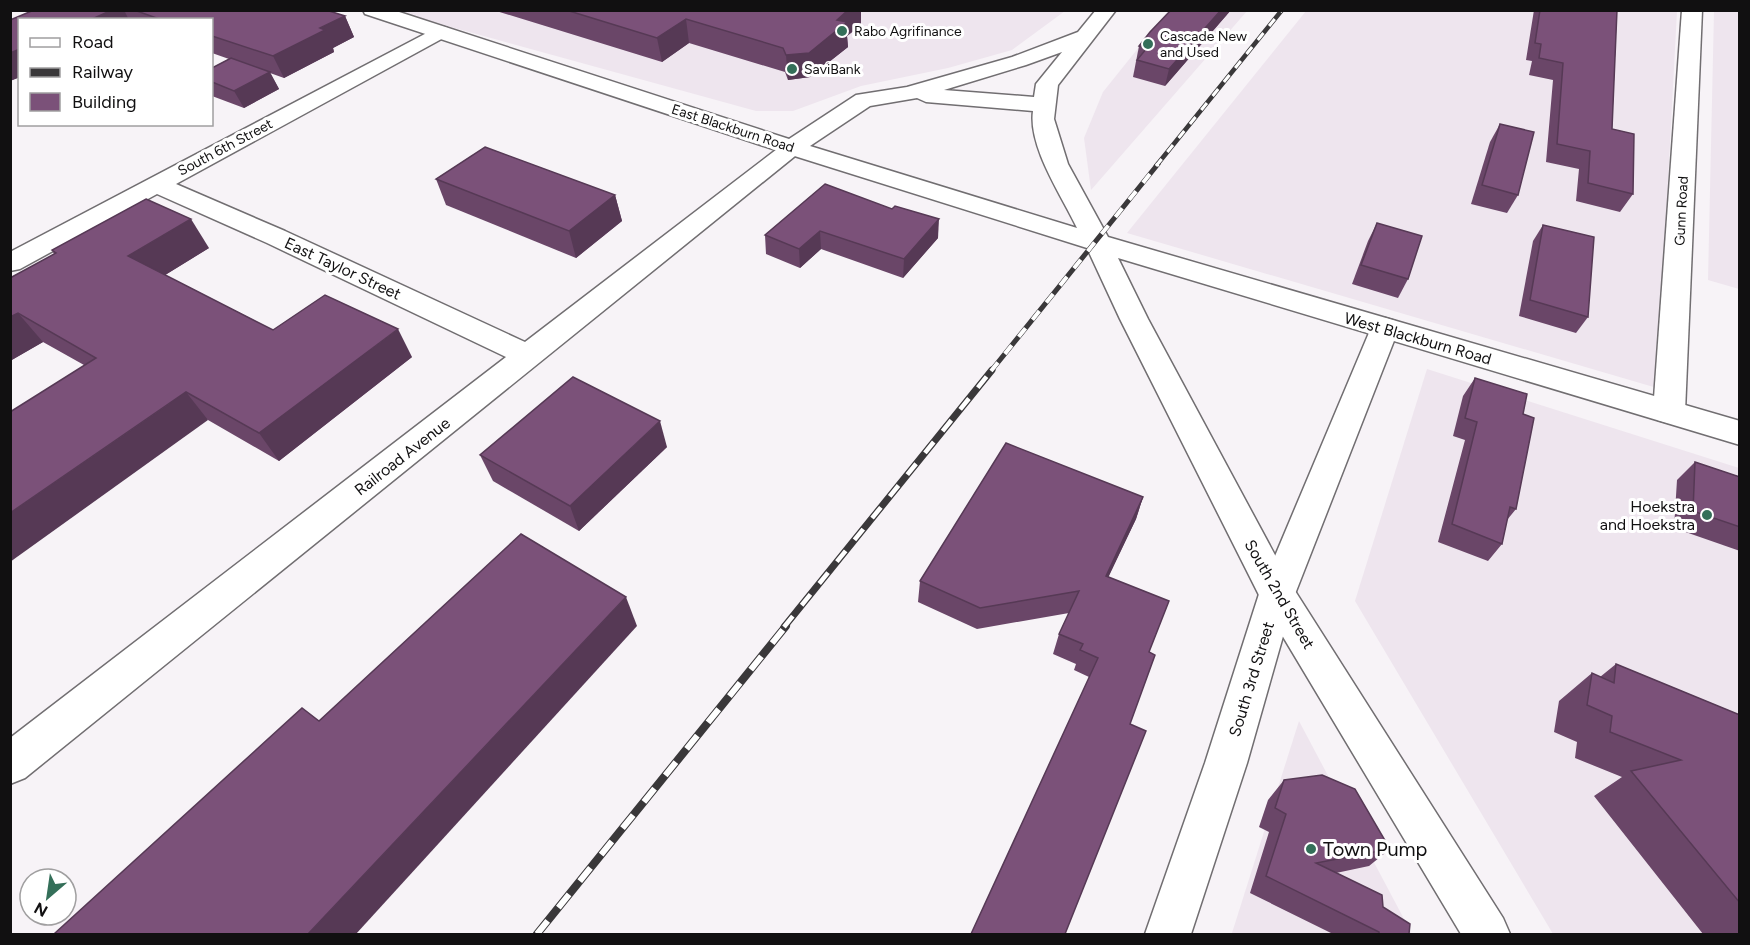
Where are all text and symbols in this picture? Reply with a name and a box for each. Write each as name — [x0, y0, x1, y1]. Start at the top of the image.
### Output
legend — [18, 18, 213, 126]
place label: Rabo Agrifinance — [854, 23, 962, 40]
marker: Rabo Agrifinance — [835, 24, 849, 38]
place label: Cascade New and Used — [1160, 28, 1247, 61]
text: Road — [72, 31, 113, 53]
marker: Cascade New and Used — [1141, 37, 1155, 51]
text: Railway — [72, 61, 134, 83]
place label: SaviBank — [804, 61, 861, 78]
marker: SaviBank — [785, 62, 799, 76]
text: Building — [72, 91, 137, 113]
street label: East Blackburn Road — [669, 101, 796, 156]
street label: South 6th Street — [175, 115, 275, 180]
street label: Gunn Road — [1671, 176, 1692, 246]
street label: East Taylor Street — [282, 233, 404, 304]
street label: West Blackburn Road — [1342, 308, 1494, 369]
street label: Railroad Avenue — [351, 413, 454, 499]
place label: Hoekstra and Hoekstra — [1600, 497, 1695, 534]
marker: Hoekstra and Hoekstra — [1700, 508, 1714, 522]
street label: South 2nd Street — [1241, 536, 1319, 652]
street label: South 3rd Street — [1225, 619, 1278, 739]
place label: Town Pump — [1323, 837, 1427, 861]
marker: Town Pump — [1304, 842, 1318, 856]
north arrow — [18, 867, 78, 927]
text: N — [31, 898, 51, 921]

